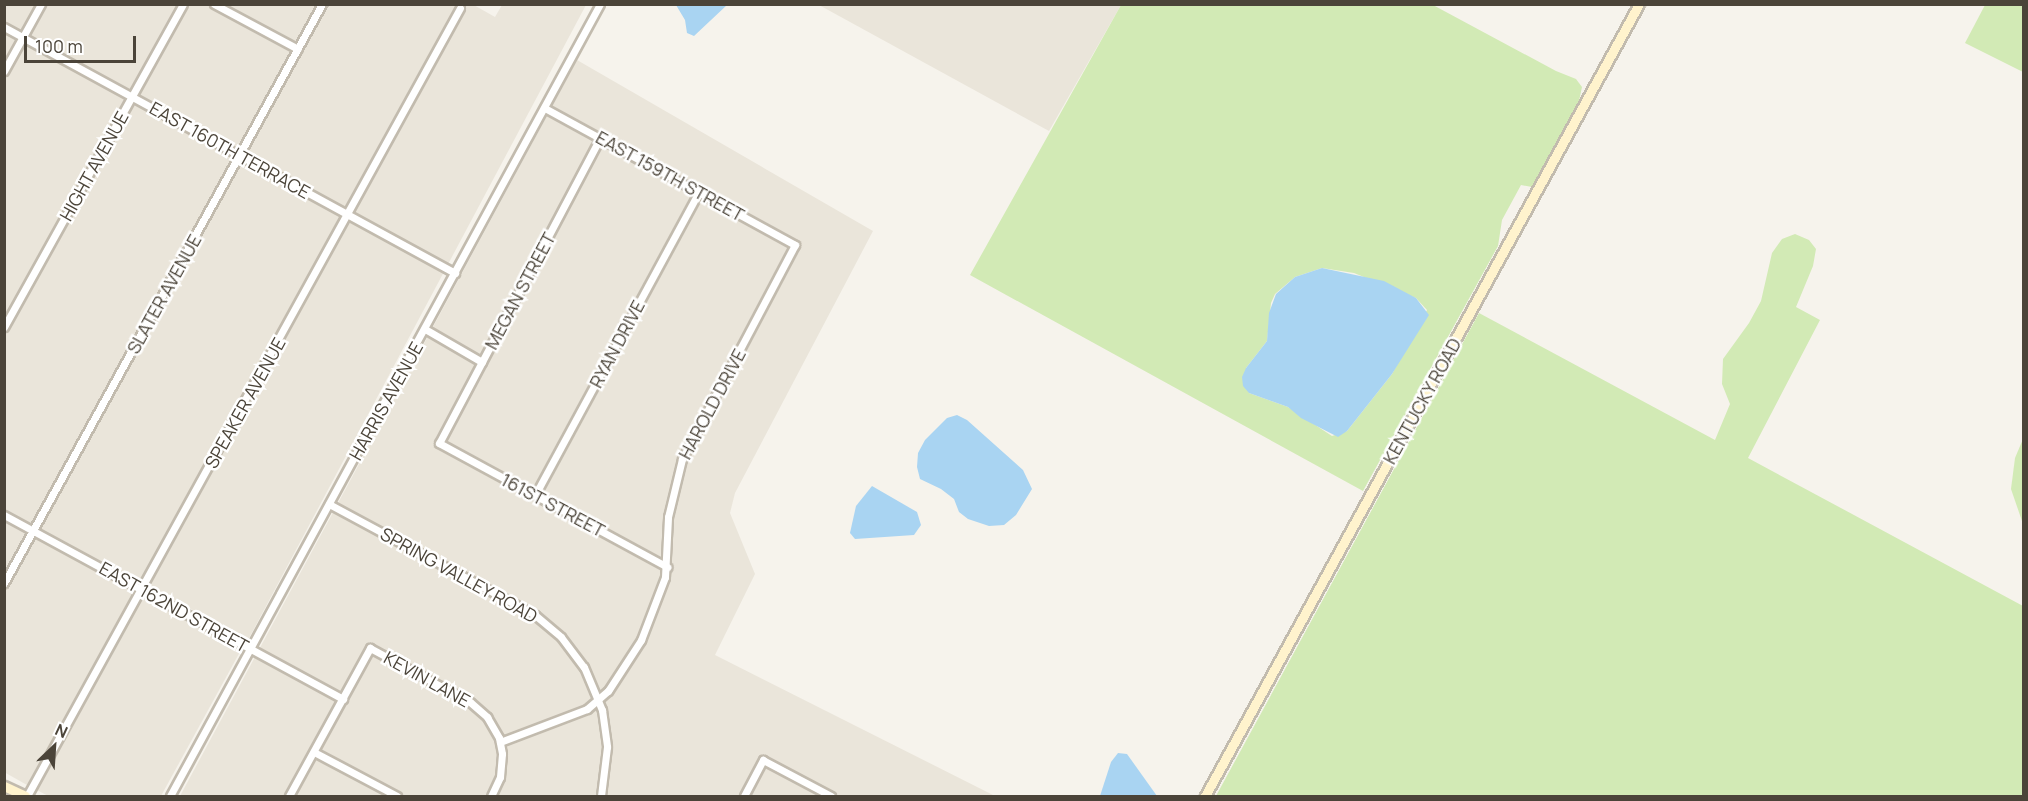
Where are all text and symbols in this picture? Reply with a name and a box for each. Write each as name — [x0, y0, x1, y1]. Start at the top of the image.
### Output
scale bar — [27, 24, 140, 62]
text: 100 m — [35, 34, 83, 58]
street label: EAST 160TH TERRACE — [146, 97, 314, 203]
street label: HIGHT AVENUE — [55, 107, 133, 225]
street label: EAST 159TH STREET — [592, 126, 748, 226]
street label: MEGAN STREET — [480, 229, 560, 353]
street label: SLATER AVENUE — [122, 231, 206, 357]
street label: RYAN DRIVE — [585, 297, 649, 391]
street label: SPEAKER AVENUE — [200, 334, 290, 472]
street label: KENTUCKY ROAD — [1378, 334, 1466, 468]
street label: HARRIS AVENUE — [345, 338, 427, 464]
street label: HAROLD DRIVE — [674, 345, 750, 463]
street label: 161ST STREET — [497, 469, 609, 541]
street label: SPRING VALLEY ROAD — [376, 523, 542, 627]
street label: EAST 162ND STREET — [95, 557, 253, 657]
street label: KEVIN LANE — [380, 647, 474, 711]
north arrow — [24, 717, 84, 777]
text: N — [52, 718, 71, 743]

